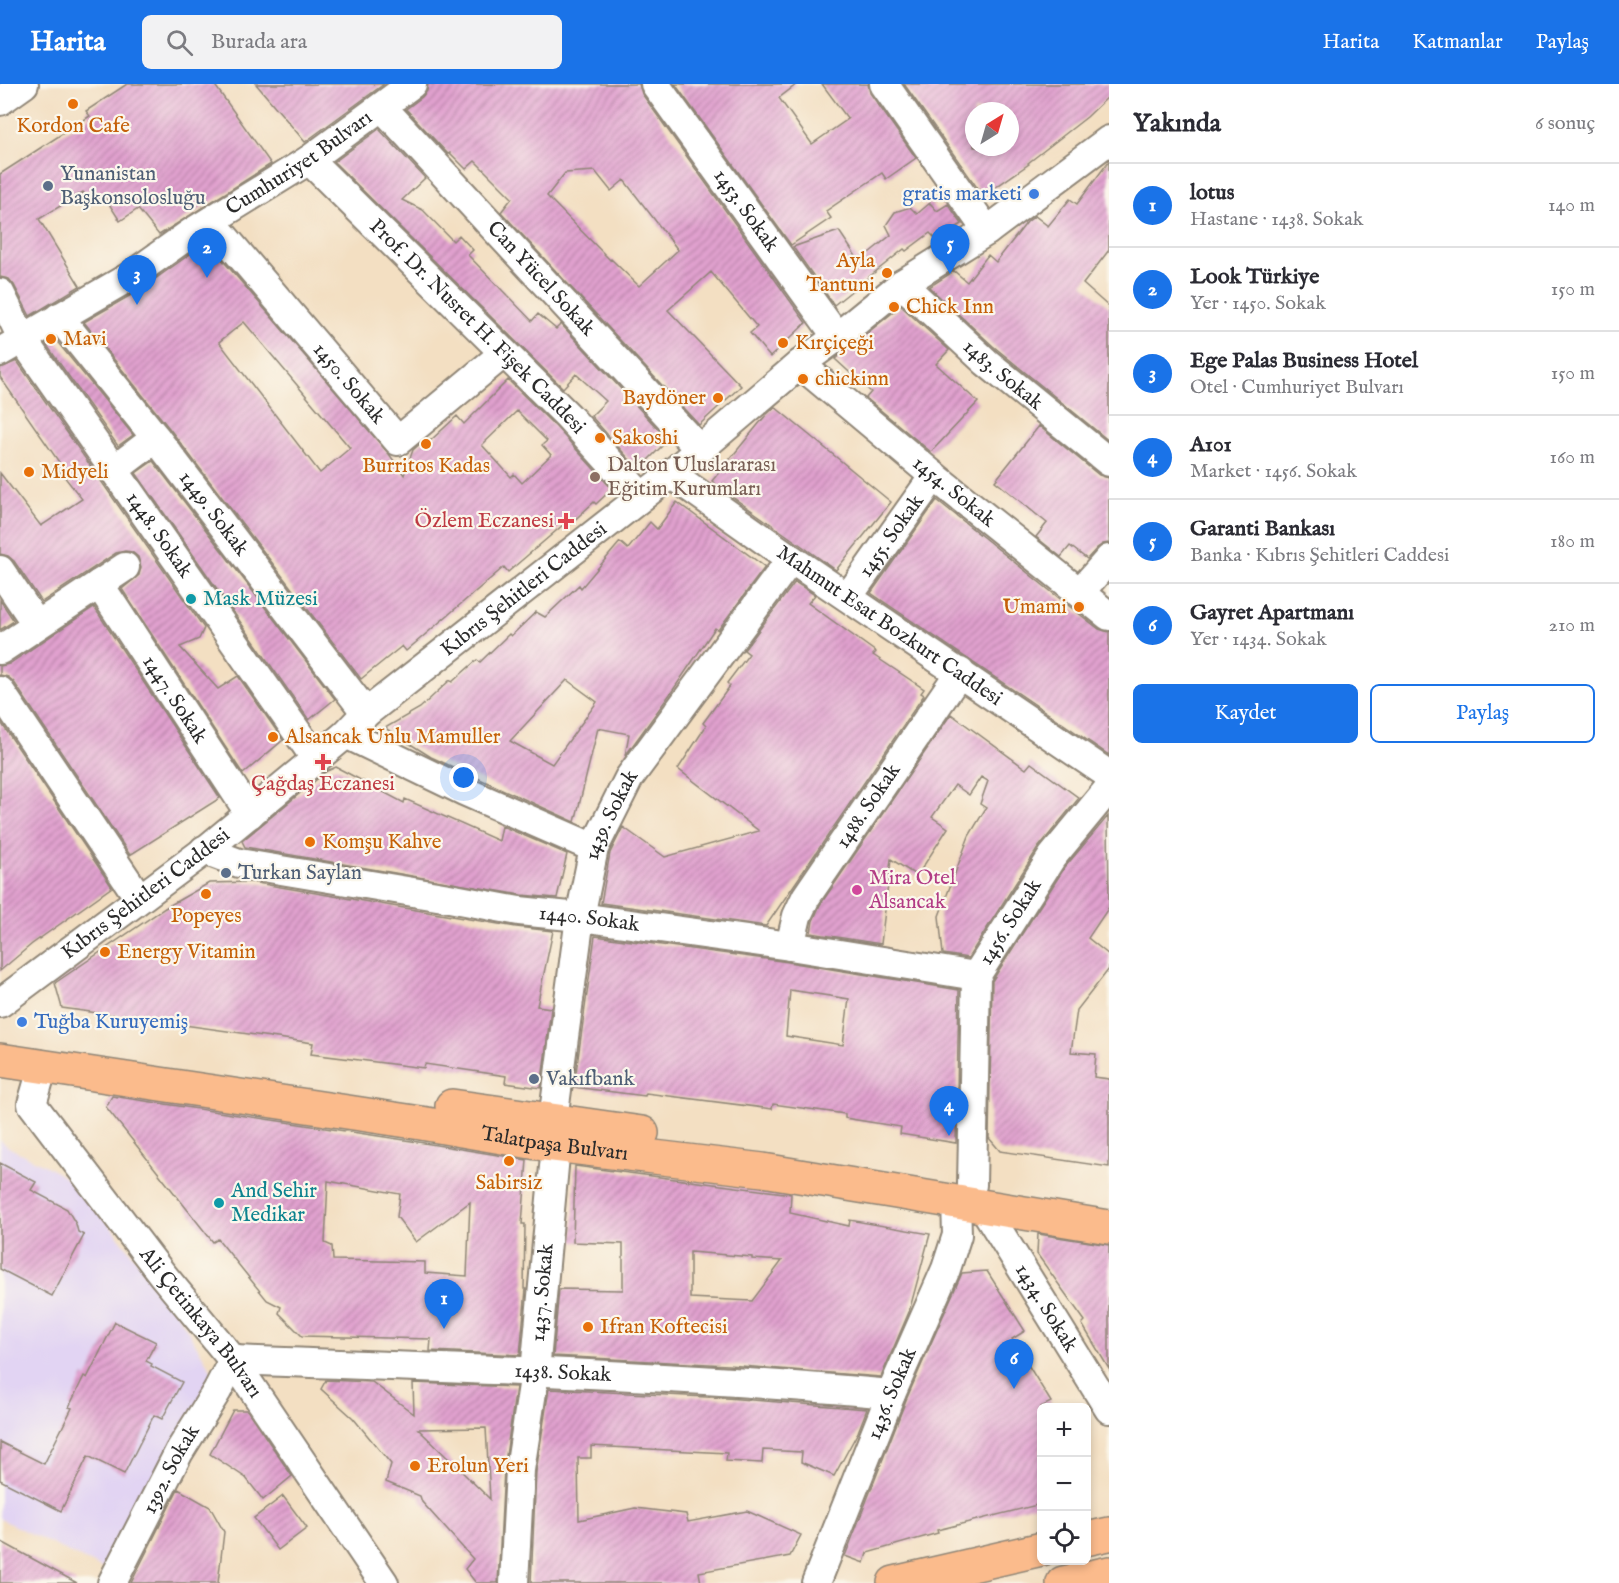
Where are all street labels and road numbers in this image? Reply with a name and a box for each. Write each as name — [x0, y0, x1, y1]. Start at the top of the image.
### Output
street label: Cumhuriyet Bulvarı — [221, 104, 378, 222]
street label: 1453. Sokak — [707, 164, 786, 258]
street label: Prof. Dr. Nusret H. Fişek Caddesi — [363, 213, 592, 440]
street label: Can Yücel Sokak — [481, 215, 602, 342]
street label: 1483. Sokak — [957, 334, 1049, 417]
street label: 1450. Sokak — [307, 337, 392, 430]
street label: 1454. Sokak — [907, 450, 1001, 534]
street label: 1449. Sokak — [172, 465, 255, 562]
street label: 1448. Sokak — [120, 486, 199, 584]
street label: 1455. Sokak — [853, 488, 931, 583]
street label: Kıbrıs Şehitleri Caddesi — [435, 516, 613, 663]
street label: Mahmut Esat Bozkurt Caddesi — [771, 539, 1008, 712]
street label: 1447. Sokak — [136, 650, 214, 749]
street label: 1488. Sokak — [830, 758, 907, 854]
street label: 1439. Sokak — [578, 763, 645, 863]
street label: Kıbrıs Şehitleri Caddesi — [56, 822, 236, 966]
street label: 1456. Sokak — [973, 873, 1048, 970]
street label: 1440. Sokak — [537, 900, 642, 939]
street label: Talatpaşa Bulvarı — [479, 1120, 630, 1167]
street label: Ali Çetinkaya Bulvarı — [132, 1241, 268, 1403]
street label: 1437. Sokak — [524, 1242, 560, 1343]
street label: 1434. Sokak — [1009, 1259, 1084, 1358]
street label: 1436. Sokak — [861, 1343, 924, 1444]
street label: 1438. Sokak — [514, 1357, 613, 1389]
street label: 1392. Sokak — [136, 1419, 206, 1519]

